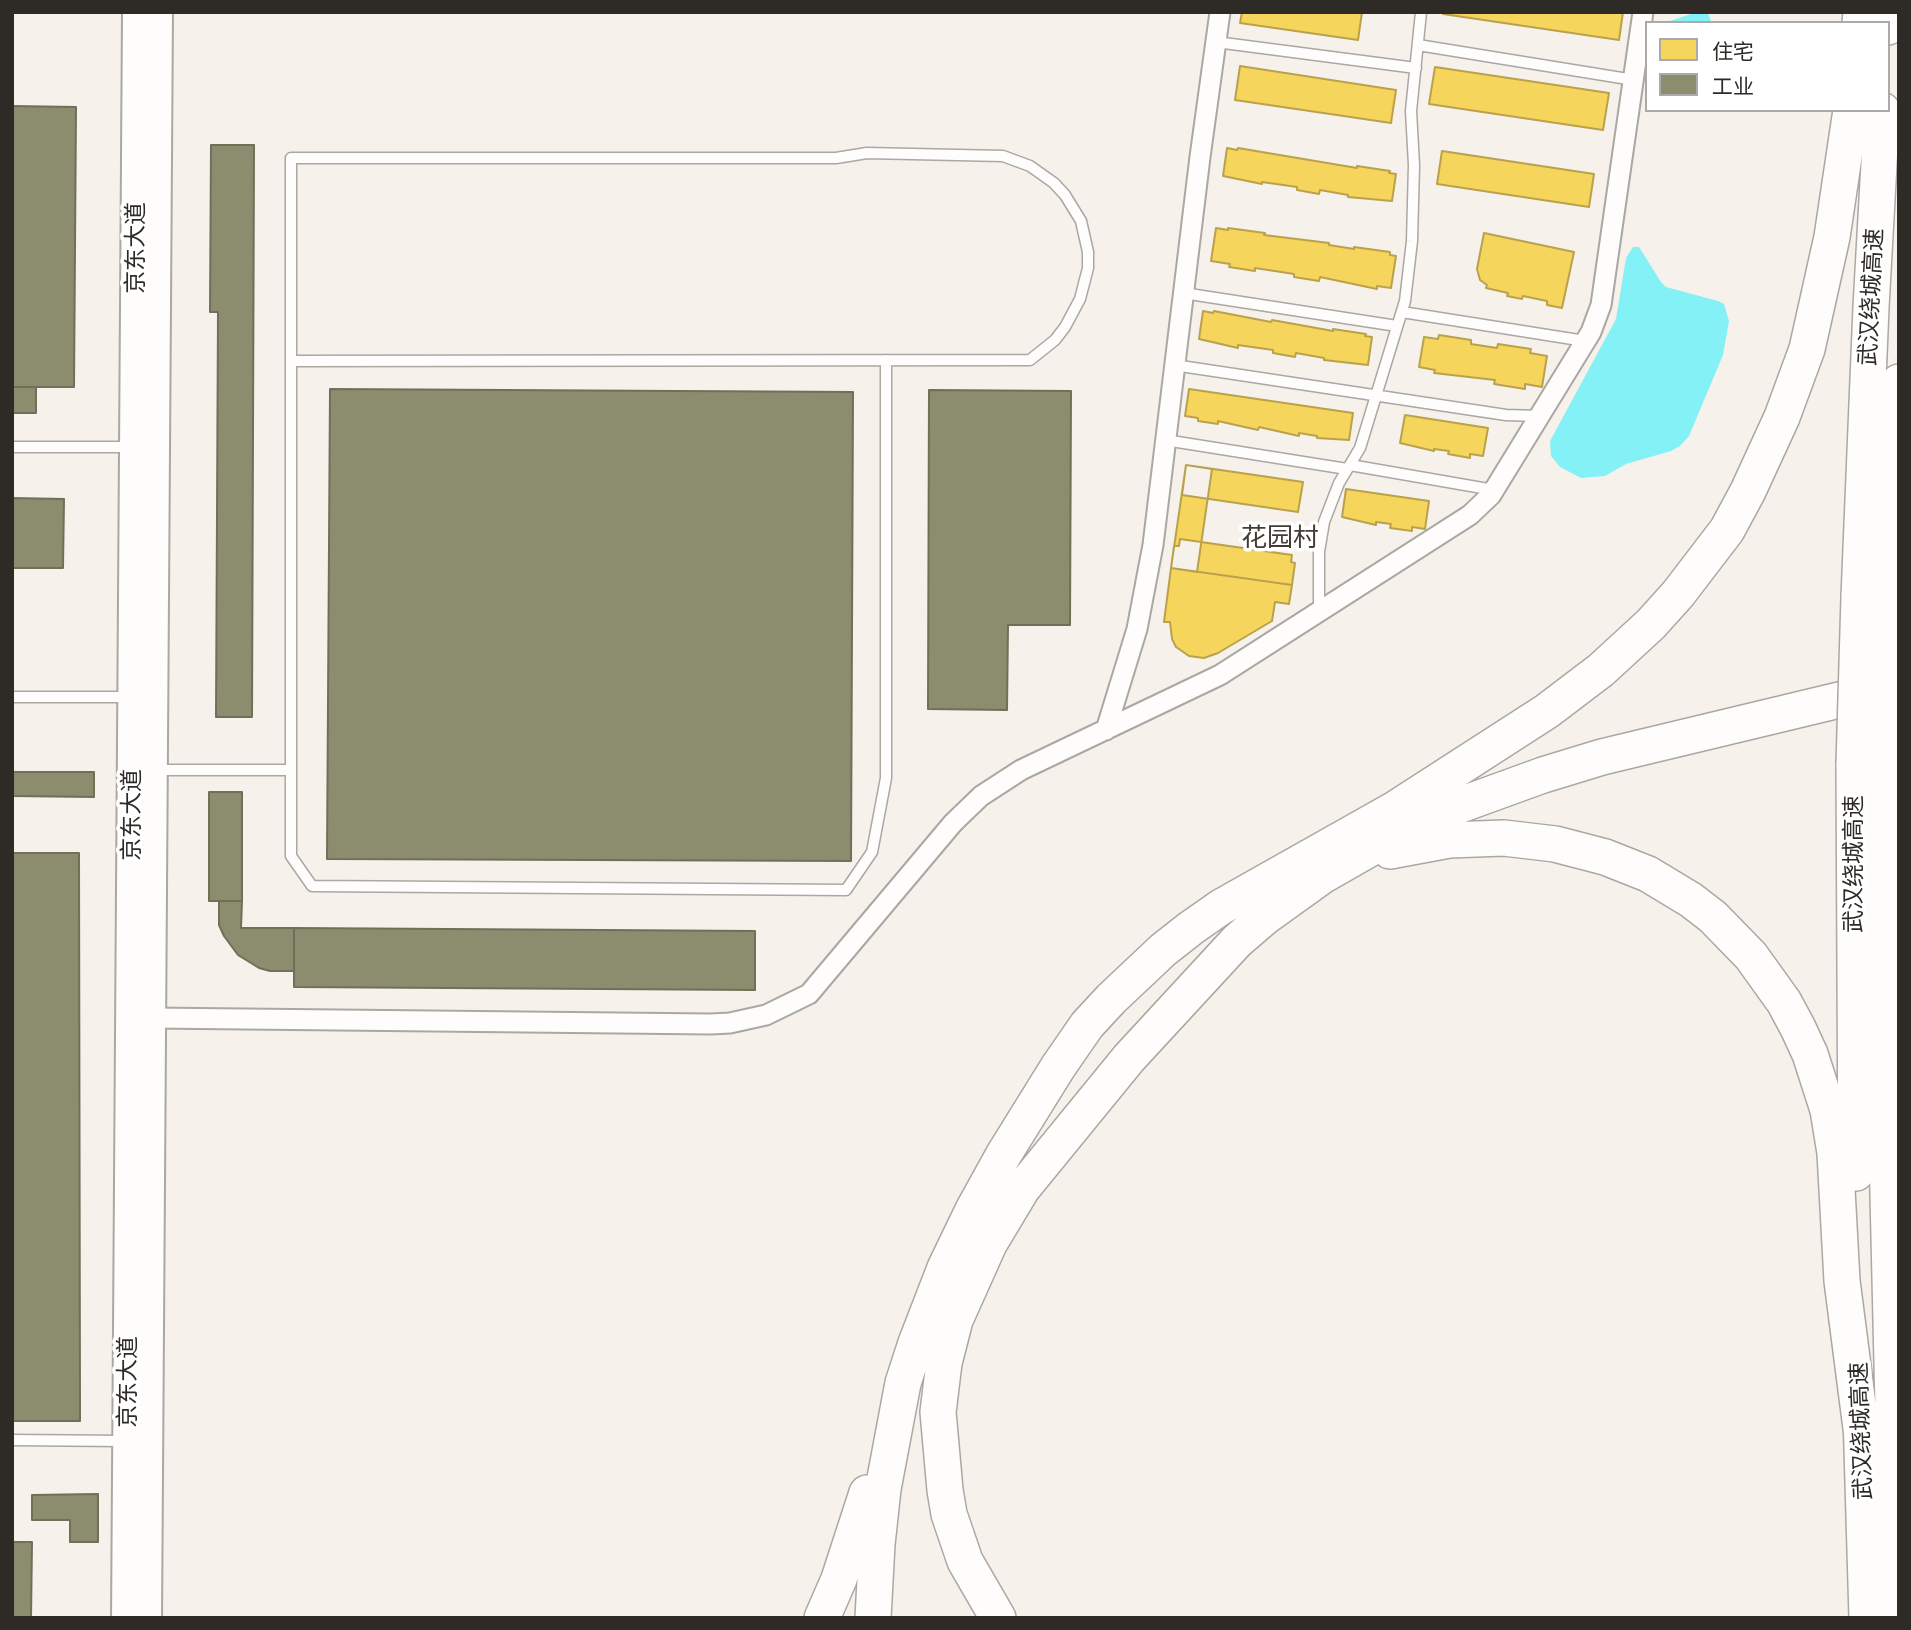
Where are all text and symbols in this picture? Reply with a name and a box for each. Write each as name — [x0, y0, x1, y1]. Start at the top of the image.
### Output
legend — [1645, 21, 1890, 112]
text: 住宅 — [1712, 37, 1754, 65]
text: 工业 — [1712, 72, 1754, 100]
street label: 京东大道 — [122, 202, 150, 294]
street label: 武汉绕城高速 — [1855, 227, 1889, 367]
district label: 花园村 — [1241, 523, 1319, 555]
street label: 京东大道 — [118, 769, 146, 861]
street label: 武汉绕城高速 — [1840, 795, 1868, 933]
street label: 京东大道 — [114, 1336, 142, 1428]
street label: 武汉绕城高速 — [1846, 1362, 1878, 1500]

